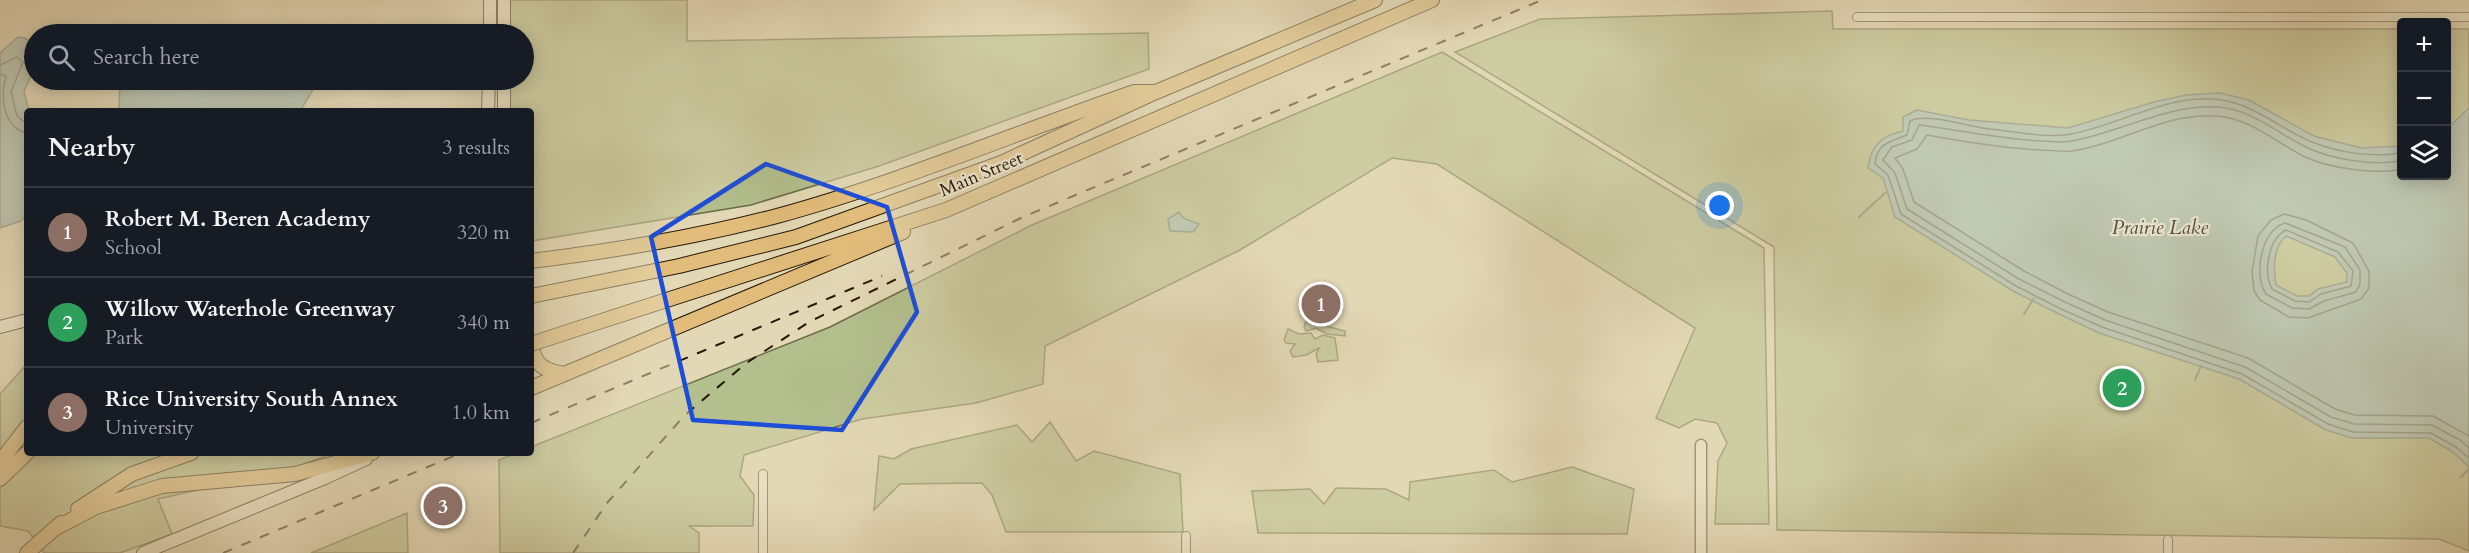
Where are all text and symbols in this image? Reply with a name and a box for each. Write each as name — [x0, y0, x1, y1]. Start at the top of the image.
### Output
map controls — [2397, 18, 2451, 180]
button: + — [2397, 18, 2451, 72]
search box — [24, 24, 534, 90]
icon: search — [45, 41, 78, 74]
text: Search here — [93, 42, 200, 72]
button: − — [2397, 72, 2451, 126]
button: layers — [2397, 126, 2451, 180]
text: Nearby — [48, 130, 136, 165]
text: 3 results — [442, 134, 510, 161]
street label: Main Street — [936, 146, 1027, 203]
your location — [1705, 191, 1734, 220]
text: Robert M. Beren Academy — [105, 204, 370, 234]
water label: Prairie Lake — [2112, 214, 2209, 241]
text: 1 — [62, 219, 73, 246]
text: 320 m — [457, 219, 510, 246]
text: School — [105, 234, 162, 261]
pin: 1 — [1302, 282, 1340, 326]
text: Willow Waterhole Greenway — [105, 294, 395, 324]
text: 2 — [62, 309, 73, 336]
text: 340 m — [457, 309, 510, 336]
text: Park — [105, 324, 143, 351]
pin: 2 — [2102, 366, 2142, 410]
text: Rice University South Annex — [105, 384, 398, 414]
text: 3 — [62, 399, 73, 426]
text: 1.0 km — [451, 399, 510, 426]
text: University — [105, 414, 194, 441]
pin: 3 — [424, 484, 462, 528]

